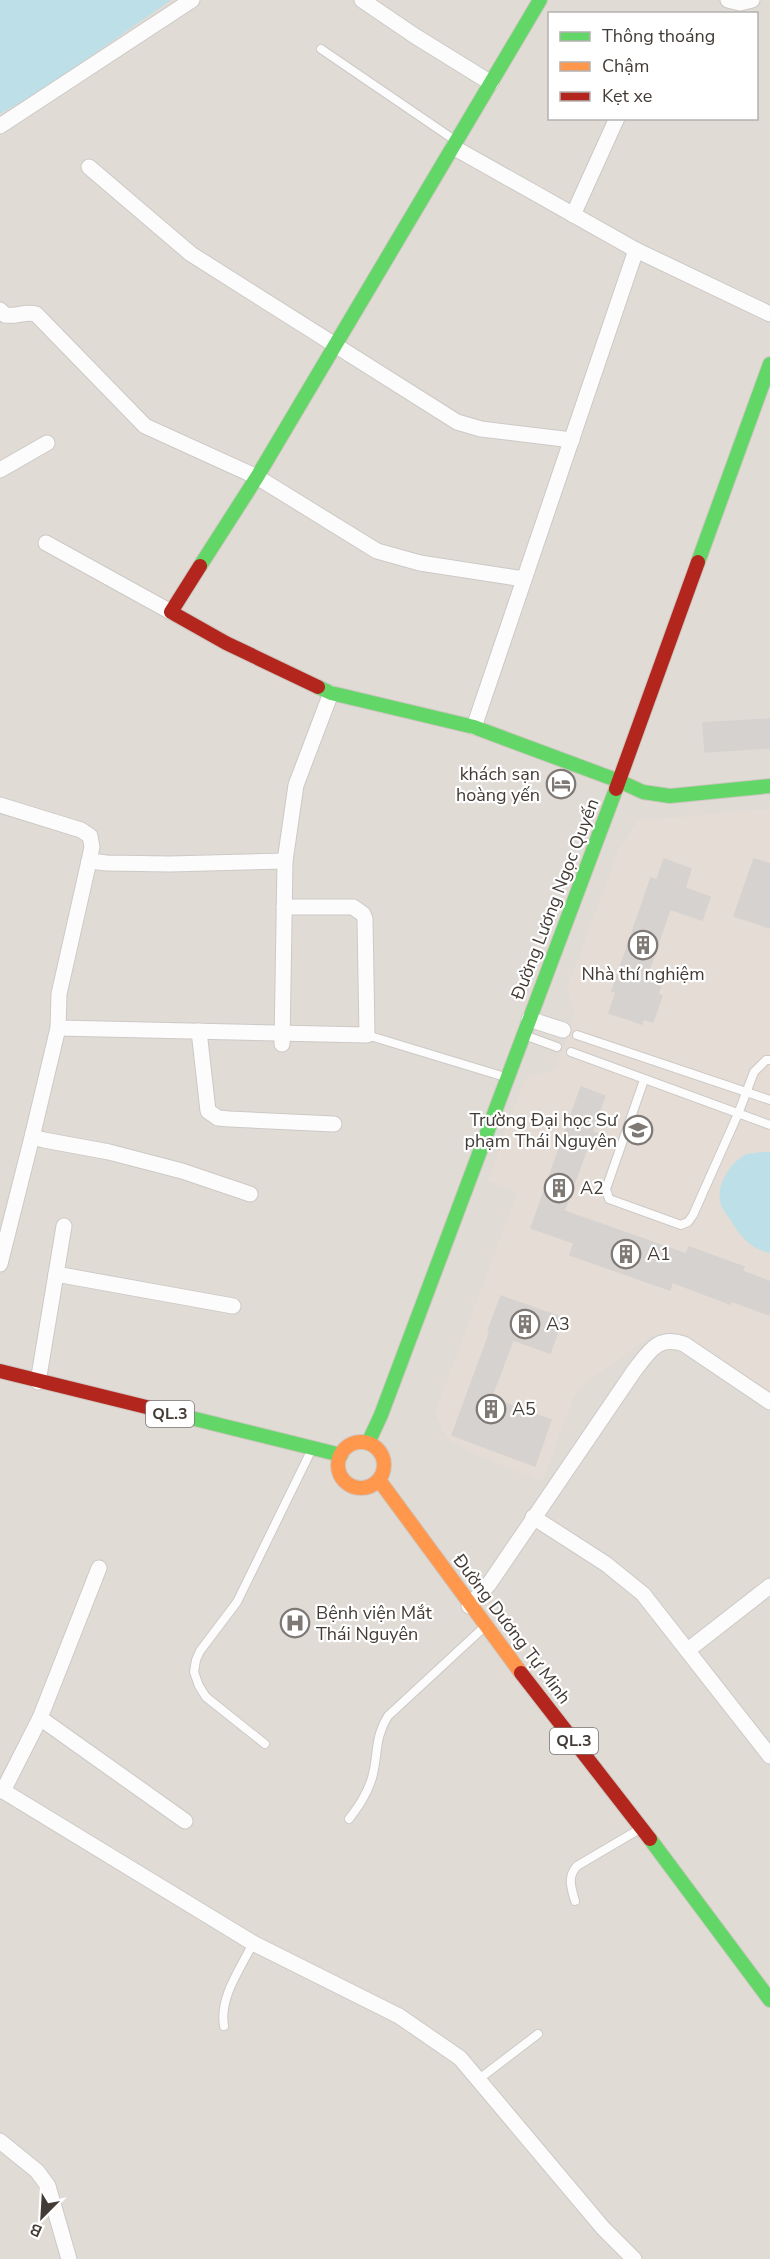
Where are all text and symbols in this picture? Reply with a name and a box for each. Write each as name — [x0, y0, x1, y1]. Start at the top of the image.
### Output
legend — [548, 12, 758, 120]
text: Thông thoáng — [602, 24, 715, 48]
text: Chậm — [602, 54, 649, 78]
text: Kẹt xe — [602, 84, 652, 108]
place label: khách sạn hoàng yến — [456, 762, 540, 807]
hotel icon: khách sạn hoàng yến — [545, 768, 577, 800]
street label: Đường Lương Ngọc Quyến — [505, 795, 604, 1004]
building icon: Nhà thí nghiệm — [627, 929, 659, 961]
place label: Nhà thí nghiệm — [581, 962, 705, 986]
place label: Trường Đại học Sư phạm Thái Nguyên — [464, 1108, 618, 1153]
school or university icon: Trường Đại học Sư phạm Thái Nguyên — [622, 1114, 654, 1146]
building icon: A2 — [543, 1172, 575, 1204]
place label: A2 — [580, 1176, 604, 1200]
building icon: A1 — [610, 1238, 642, 1270]
place label: A1 — [647, 1242, 671, 1266]
building icon: A3 — [509, 1308, 541, 1340]
place label: A3 — [546, 1312, 570, 1336]
building icon: A5 — [475, 1393, 507, 1425]
place label: A5 — [512, 1397, 536, 1421]
road number: QL.3 — [146, 1401, 194, 1427]
street label: Đường Dương Tự Minh — [447, 1548, 576, 1709]
place label: Bệnh viện Mắt Thái Nguyên — [316, 1601, 433, 1646]
hospital icon: Bệnh viện Mắt Thái Nguyên — [279, 1607, 311, 1639]
road number: QL.3 — [550, 1728, 598, 1754]
north arrow — [12, 2187, 72, 2247]
text: B — [27, 2218, 46, 2242]

